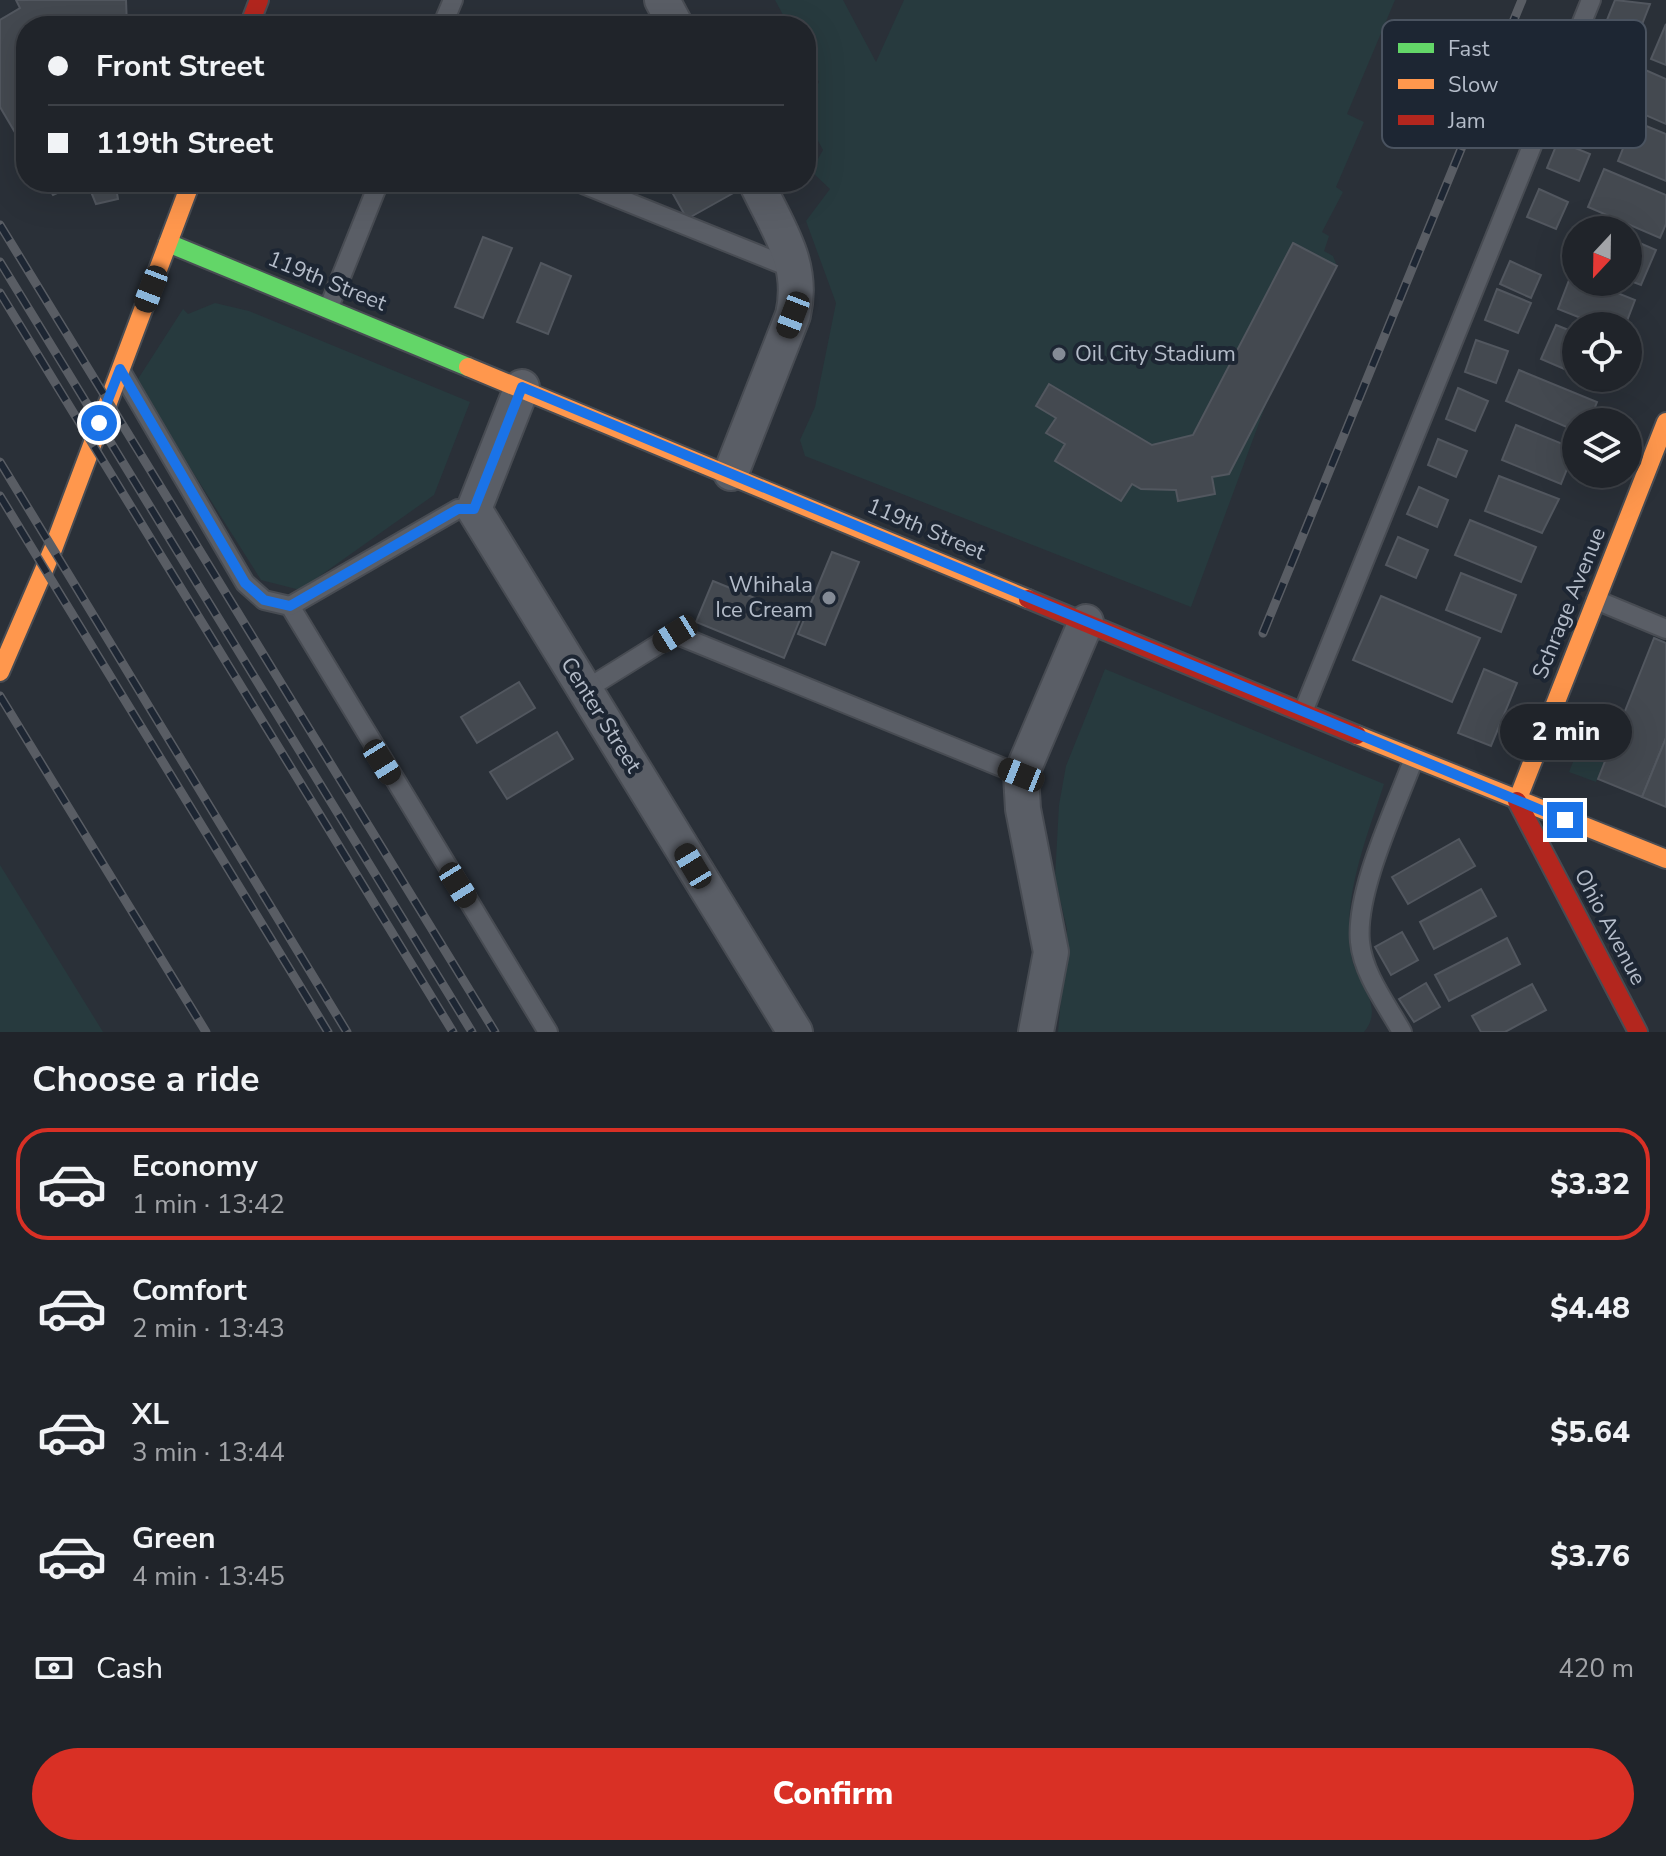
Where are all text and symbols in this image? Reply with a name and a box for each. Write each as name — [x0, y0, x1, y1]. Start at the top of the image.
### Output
legend — [1382, 20, 1646, 148]
text: Fast — [1448, 34, 1490, 64]
text: Front Street — [96, 46, 264, 87]
text: Slow — [1448, 70, 1499, 100]
text: Jam — [1447, 106, 1486, 136]
text: 119th Street — [96, 123, 273, 164]
north arrow — [1562, 216, 1642, 296]
map controls — [1562, 216, 1642, 488]
street label: 119th Street — [263, 244, 391, 319]
car — [131, 262, 171, 316]
car — [773, 288, 813, 342]
button: locate — [1562, 312, 1642, 392]
place label: Oil City Stadium — [1075, 339, 1236, 369]
marker: Oil City Stadium — [1050, 345, 1068, 363]
route start — [81, 405, 117, 441]
button: layers — [1562, 408, 1642, 488]
street label: 119th Street — [862, 491, 990, 567]
street label: Schrage Avenue — [1525, 523, 1613, 683]
place label: Whihala Ice Cream — [715, 570, 813, 625]
marker: Whihala Ice Cream — [820, 589, 838, 607]
car — [648, 611, 702, 657]
street label: Center Street — [554, 651, 649, 779]
callout: 2 min — [1499, 704, 1631, 760]
text: 2 min — [1532, 714, 1600, 749]
car — [359, 735, 405, 789]
car — [994, 755, 1048, 795]
route end — [1547, 802, 1583, 838]
car — [670, 839, 716, 893]
car — [435, 858, 481, 912]
street label: Ohio Avenue — [1567, 864, 1653, 990]
text: Choose a ride — [32, 1055, 260, 1104]
text: Economy — [132, 1146, 258, 1187]
icon: car — [36, 1148, 108, 1220]
text: $3.32 — [1550, 1164, 1630, 1205]
text: 1 min · 13:42 — [132, 1187, 285, 1222]
text: Comfort — [132, 1270, 247, 1311]
icon: car — [36, 1272, 108, 1344]
text: $4.48 — [1550, 1288, 1630, 1329]
text: 2 min · 13:43 — [132, 1311, 285, 1346]
text: XL — [132, 1394, 169, 1435]
icon: car — [36, 1396, 108, 1468]
text: $5.64 — [1550, 1412, 1630, 1453]
text: 3 min · 13:44 — [132, 1435, 285, 1470]
text: Green — [132, 1518, 216, 1559]
icon: car — [36, 1520, 108, 1592]
text: $3.76 — [1550, 1536, 1630, 1577]
text: 4 min · 13:45 — [132, 1559, 285, 1594]
icon: cash — [32, 1646, 76, 1690]
text: Cash — [96, 1648, 163, 1689]
text: 420 m — [1558, 1651, 1634, 1686]
button: Confirm — [32, 1748, 1634, 1840]

